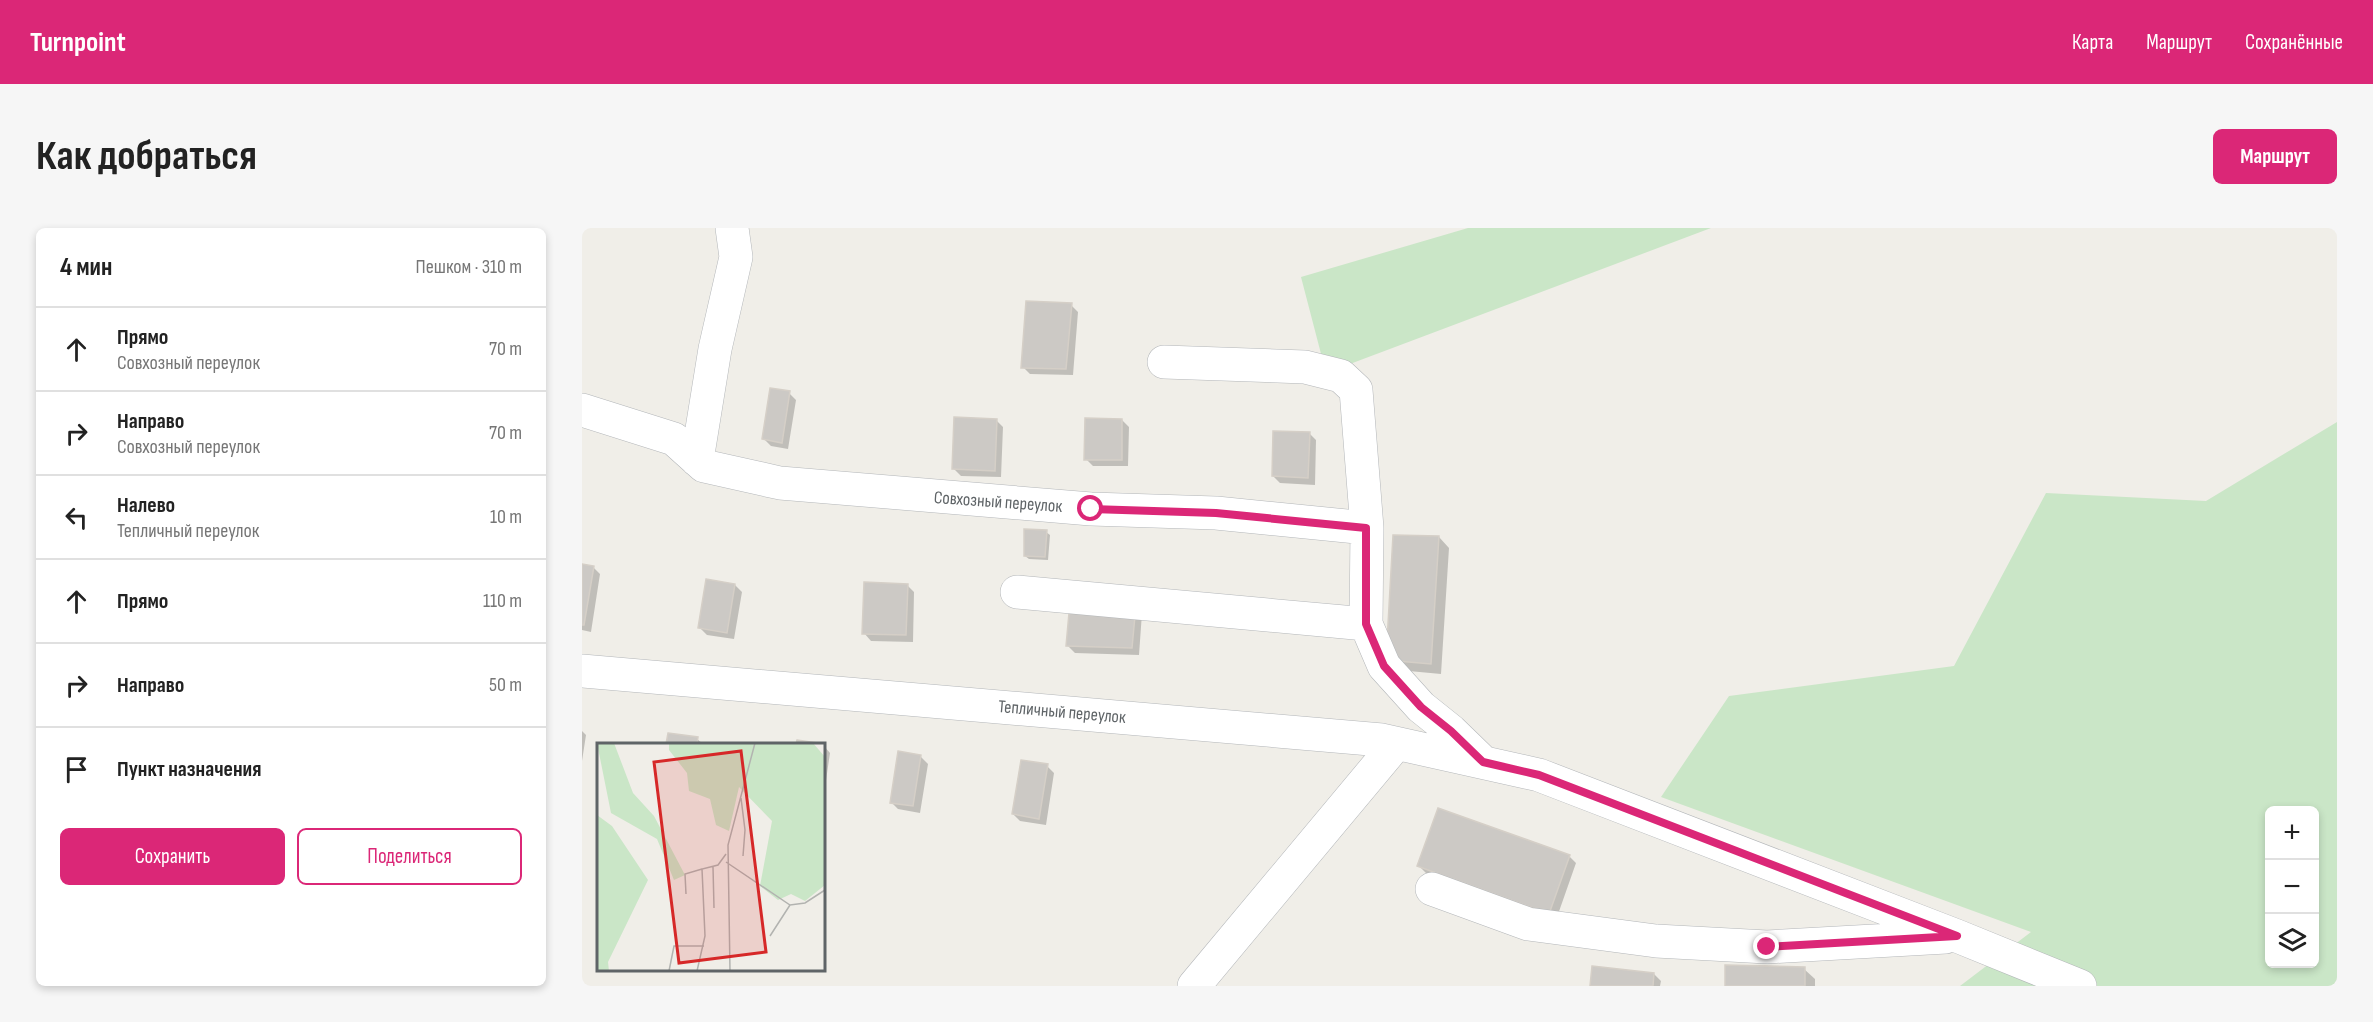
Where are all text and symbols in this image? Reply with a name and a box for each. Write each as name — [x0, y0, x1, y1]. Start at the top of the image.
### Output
text: Turnpoint — [30, 26, 126, 59]
text: Карта — [2072, 30, 2113, 55]
text: Маршрут — [2146, 30, 2212, 55]
text: Сохранённые — [2245, 30, 2343, 55]
button: Маршрут — [2213, 129, 2337, 184]
text: Как добраться — [36, 131, 257, 182]
text: 4 мин — [60, 252, 112, 283]
text: Пешком · 310 m — [416, 255, 522, 279]
text: Прямо — [117, 324, 168, 351]
icon: ahead — [60, 333, 93, 366]
text: 70 m — [489, 337, 522, 361]
text: Совхозный переулок — [117, 351, 260, 375]
text: Направо — [117, 408, 184, 435]
icon: right — [60, 417, 93, 450]
text: 70 m — [489, 421, 522, 445]
text: Совхозный переулок — [117, 435, 260, 459]
street label: Совхозный переулок — [933, 487, 1063, 517]
text: Налево — [117, 492, 175, 519]
route start — [1077, 495, 1103, 521]
icon: left — [60, 501, 93, 534]
text: 10 m — [490, 505, 522, 529]
text: Тепличный переулок — [117, 519, 259, 543]
icon: ahead — [60, 585, 93, 618]
text: Прямо — [117, 588, 168, 615]
text: 110 m — [483, 589, 522, 613]
icon: right — [60, 669, 93, 702]
text: Направо — [117, 672, 184, 699]
text: 50 m — [489, 673, 522, 697]
street label: Тепличный переулок — [997, 696, 1127, 728]
inset map — [597, 743, 825, 971]
icon: arrive — [60, 753, 93, 786]
text: Пункт назначения — [117, 756, 261, 783]
map controls — [2265, 806, 2319, 968]
button: + — [2265, 806, 2319, 860]
button: Сохранить — [60, 828, 285, 885]
button: Поделиться — [297, 828, 522, 885]
button: − — [2265, 860, 2319, 914]
button: layers — [2265, 914, 2319, 968]
route end — [1753, 933, 1779, 959]

